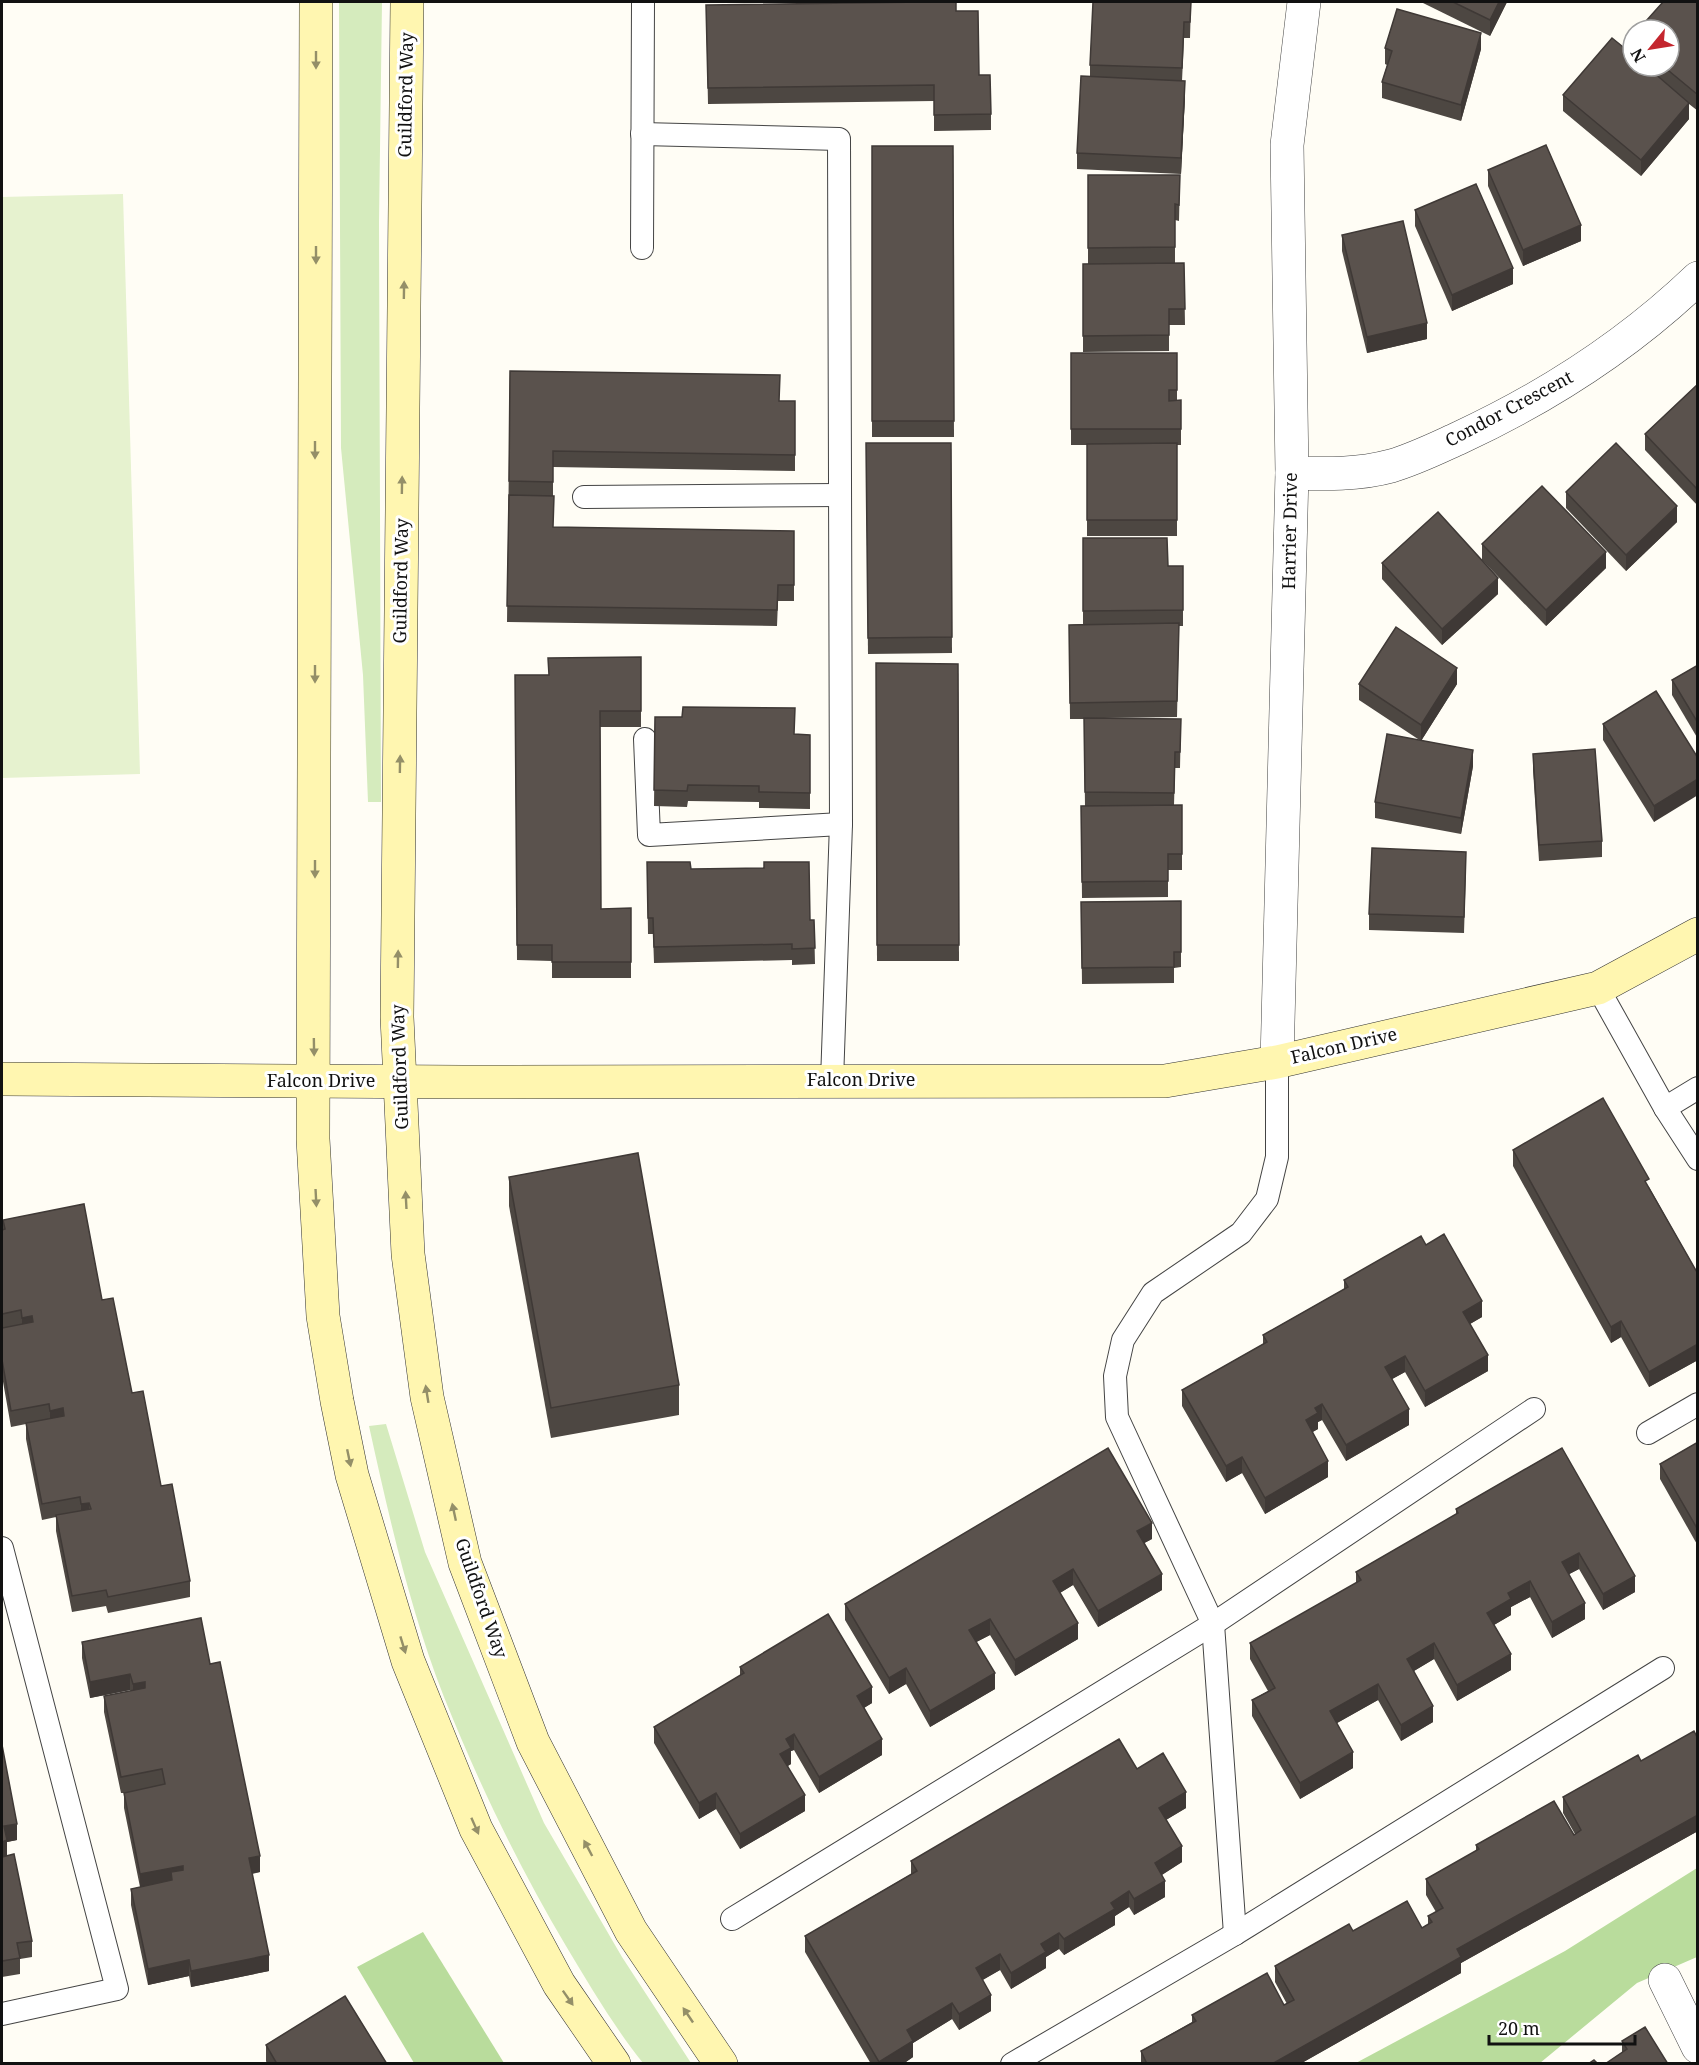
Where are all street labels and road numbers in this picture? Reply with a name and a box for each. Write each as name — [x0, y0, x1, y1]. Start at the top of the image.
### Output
street label: Guildford Way — [392, 31, 418, 158]
street label: Condor Crescent — [1440, 364, 1577, 452]
street label: Harrier Drive — [1276, 472, 1302, 590]
street label: Guildford Way — [387, 517, 413, 644]
street label: Guildford Way — [385, 1003, 413, 1130]
street label: Falcon Drive — [1288, 1021, 1399, 1069]
street label: Falcon Drive — [807, 1067, 915, 1091]
street label: Falcon Drive — [267, 1068, 375, 1092]
street label: Guildford Way — [450, 1534, 514, 1662]

